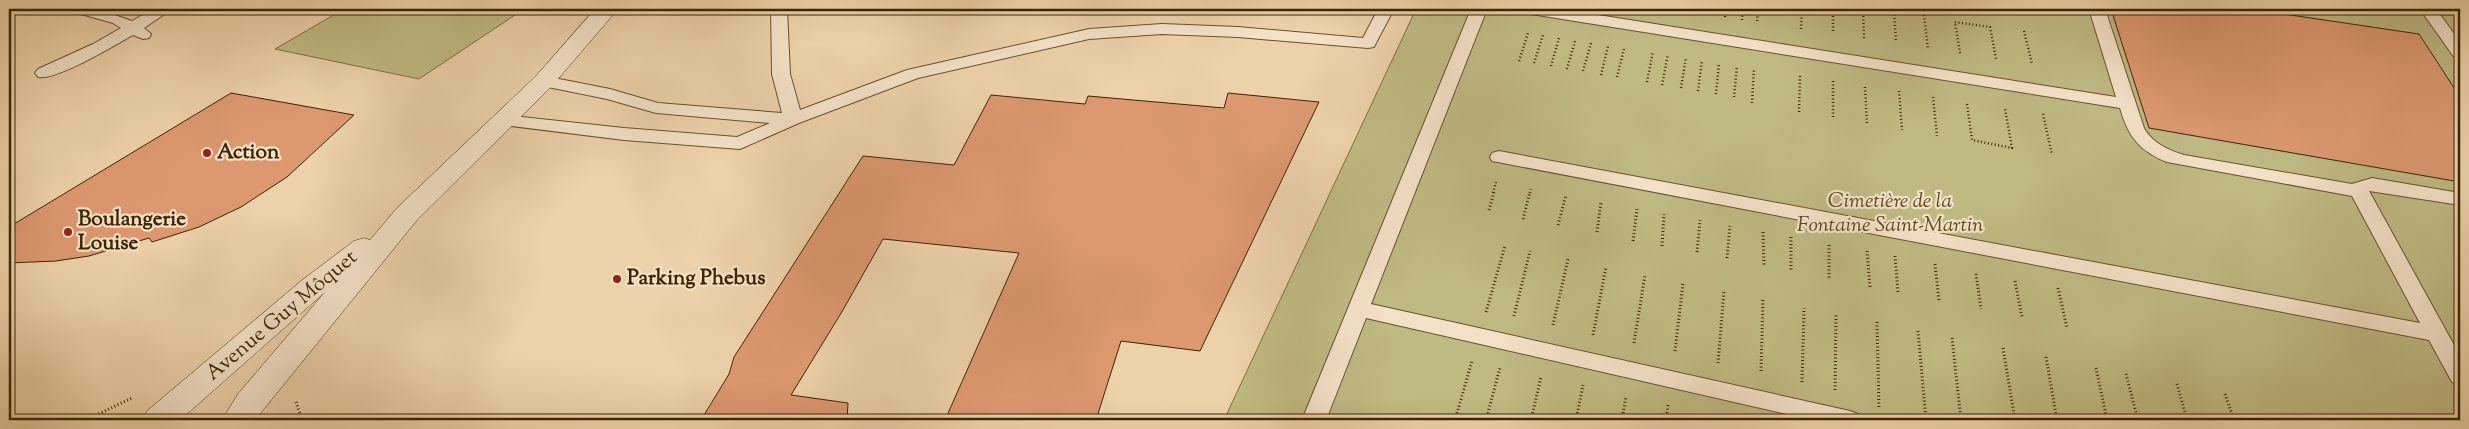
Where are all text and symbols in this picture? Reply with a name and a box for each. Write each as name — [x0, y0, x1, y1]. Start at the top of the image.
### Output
place label: Action — [217, 138, 280, 168]
marker: Action — [201, 147, 213, 159]
park label: Cimetière de la Fontaine Saint-Martin — [1797, 187, 1983, 241]
place label: Boulangerie Louise — [78, 205, 186, 259]
marker: Boulangerie Louise — [62, 226, 74, 238]
street label: Avenue Guy Môquet — [200, 244, 364, 388]
place label: Parking Phebus — [627, 264, 765, 294]
marker: Parking Phebus — [611, 273, 623, 285]

